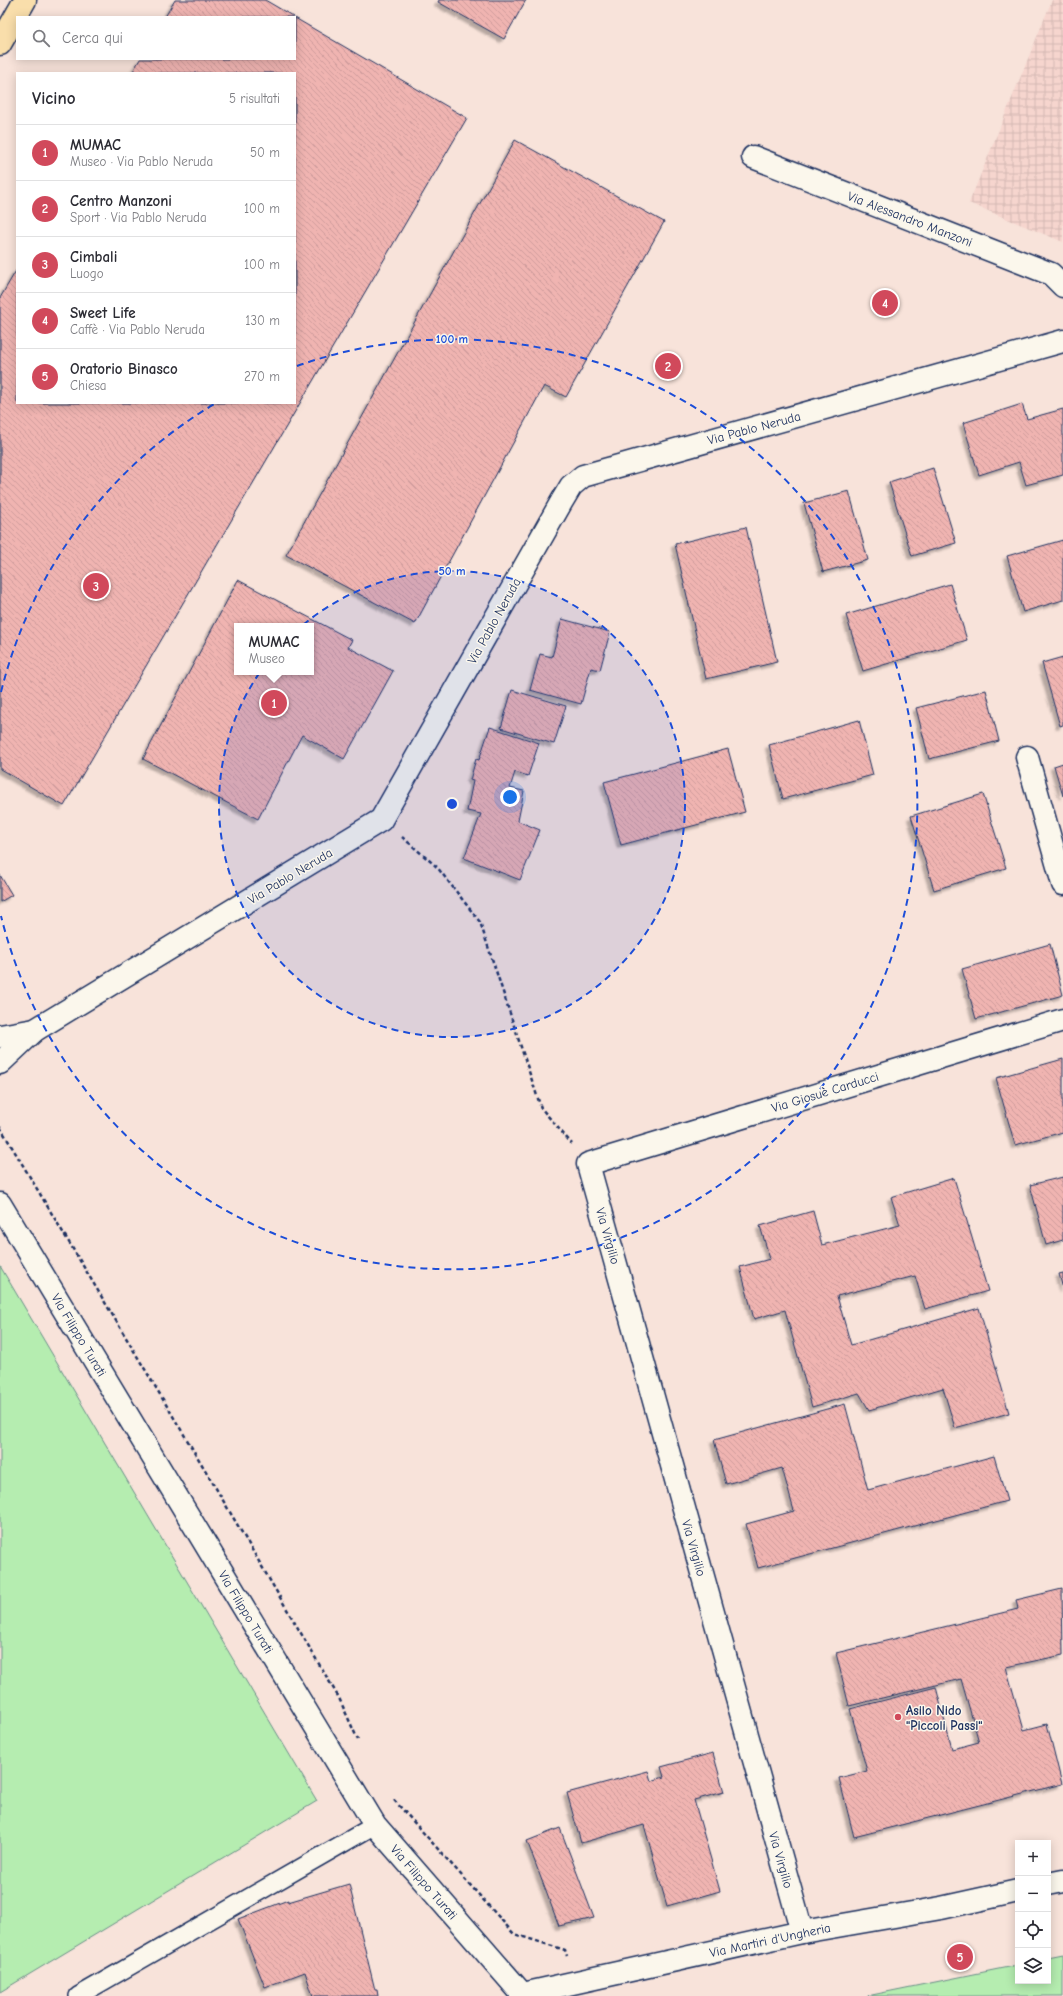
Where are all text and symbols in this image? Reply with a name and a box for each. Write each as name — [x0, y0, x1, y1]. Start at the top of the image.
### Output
search box — [16, 16, 296, 60]
icon: search — [30, 27, 52, 49]
text: Cerca qui — [62, 29, 123, 47]
text: Vicino — [32, 89, 75, 108]
text: 5 risultati — [229, 91, 280, 106]
text: MUMAC — [70, 136, 121, 154]
text: 1 — [42, 145, 48, 160]
text: 50 m — [250, 145, 280, 160]
text: Museo · Via Pablo Neruda — [70, 154, 213, 169]
street label: Via Alessandro Manzoni — [845, 188, 975, 250]
text: Centro Manzoni — [70, 192, 172, 210]
text: 2 — [42, 201, 48, 216]
text: 100 m — [244, 201, 280, 216]
text: Sport · Via Pablo Neruda — [70, 210, 207, 225]
text: Cimbali — [70, 248, 117, 266]
text: 3 — [42, 257, 48, 272]
text: 100 m — [244, 257, 280, 272]
text: Luogo — [70, 266, 104, 281]
pin: 4 — [872, 288, 898, 318]
text: Sweet Life — [70, 304, 136, 322]
text: 4 — [42, 313, 48, 328]
text: 130 m — [245, 313, 280, 328]
text: Caffè · Via Pablo Neruda — [70, 322, 205, 337]
text: 100 m — [436, 332, 468, 346]
pin: 2 — [655, 351, 681, 381]
text: Oratorio Binasco — [70, 360, 178, 378]
text: 5 — [42, 369, 48, 384]
text: 270 m — [244, 369, 280, 384]
text: Chiesa — [70, 378, 107, 393]
street label: Via Pablo Neruda — [706, 408, 802, 448]
text: 50 m — [438, 564, 466, 578]
pin: 3 — [83, 571, 109, 601]
street label: Via Pablo Neruda — [464, 575, 524, 667]
popup — [234, 623, 314, 675]
text: MUMAC — [249, 633, 299, 651]
text: Museo — [249, 651, 285, 666]
pin: 1 — [261, 688, 287, 718]
your location — [500, 787, 520, 807]
centre of rings — [445, 797, 459, 811]
street label: Via Pablo Neruda — [245, 845, 335, 907]
street label: Via Giosuè Carducci — [770, 1069, 880, 1115]
street label: Via Virgilio — [593, 1206, 623, 1266]
street label: Via Filippo Turati — [48, 1291, 110, 1379]
street label: Via Virgilio — [679, 1518, 709, 1578]
street label: Via Filippo Turati — [215, 1568, 277, 1656]
place label: Asilo Nido "Piccoli Passi" — [906, 1703, 983, 1733]
marker: Asilo Nido "Piccoli Passi" — [893, 1712, 903, 1722]
street label: Via Virgilio — [766, 1830, 796, 1890]
map controls — [1015, 1840, 1051, 1984]
button: + — [1015, 1840, 1051, 1876]
street label: Via Filippo Turati — [388, 1842, 460, 1922]
button: − — [1015, 1876, 1051, 1912]
button: locate — [1015, 1912, 1051, 1948]
street label: Via Martiri d'Ungheria — [708, 1920, 832, 1960]
pin: 5 — [947, 1942, 973, 1972]
button: layers — [1015, 1948, 1051, 1984]

